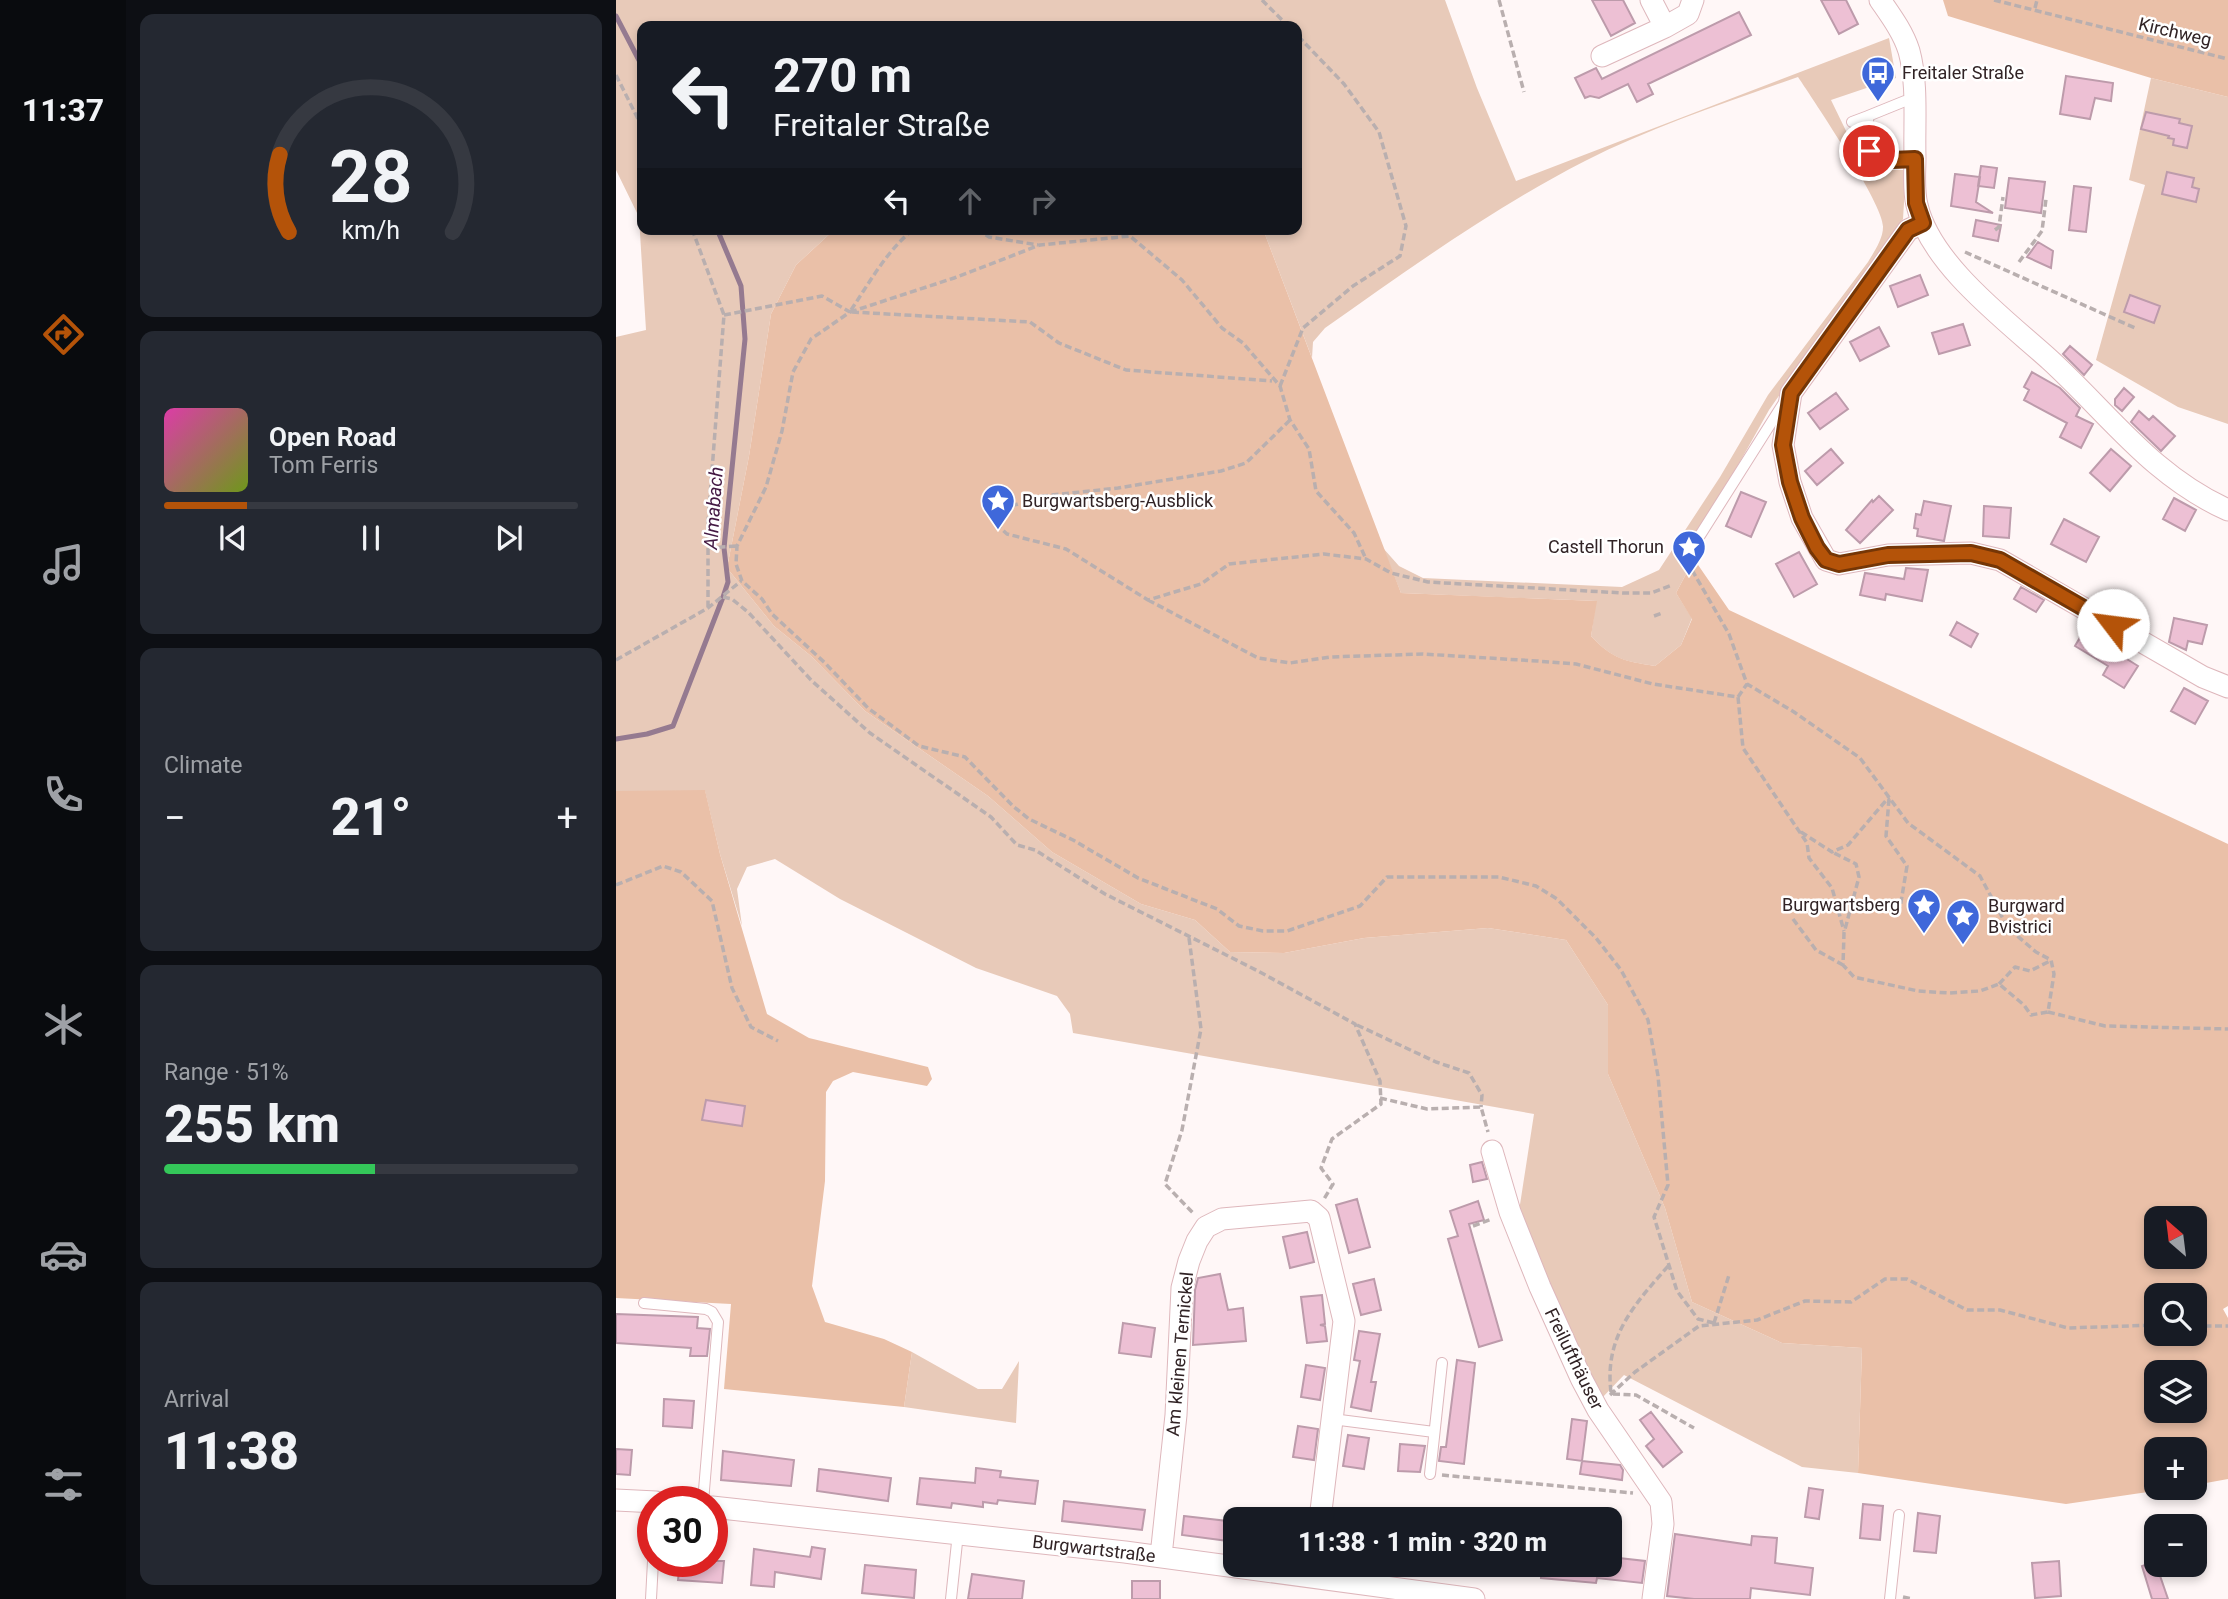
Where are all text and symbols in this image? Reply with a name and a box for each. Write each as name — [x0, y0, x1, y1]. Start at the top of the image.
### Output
street label: Kirchweg — [2137, 13, 2214, 50]
text: 270 m — [773, 47, 912, 104]
icon: left — [658, 49, 749, 140]
bus stop icon: Freitaler Straße — [1859, 54, 1897, 103]
place label: Freitaler Straße — [1902, 62, 2024, 83]
text: 11:37 — [22, 91, 104, 129]
text: Freitaler Straße — [773, 106, 990, 144]
pin — [1839, 121, 1899, 181]
icon: arrive — [1850, 132, 1888, 170]
text: 28 — [329, 134, 413, 220]
icon: left — [878, 182, 916, 220]
icon: ahead — [951, 182, 989, 220]
icon: right — [1024, 182, 1062, 220]
text: km/h — [342, 215, 400, 244]
icon: directions — [39, 310, 88, 359]
text: Open Road — [269, 422, 397, 452]
text: Tom Ferris — [269, 452, 378, 479]
water label: Almabach — [699, 466, 728, 551]
place icon: Burgwartsberg-Ausblick — [979, 482, 1017, 531]
place label: Burgwartsberg-Ausblick — [1022, 490, 1214, 511]
icon: previous — [214, 519, 252, 557]
icon: pause — [352, 519, 390, 557]
icon: next — [490, 519, 528, 557]
place icon: Castell Thorun — [1670, 528, 1708, 577]
place label: Castell Thorun — [1548, 536, 1664, 557]
icon: music — [39, 540, 88, 589]
position arrow — [2076, 588, 2150, 662]
text: Climate — [164, 752, 243, 779]
icon: phone — [39, 770, 88, 819]
text: 21° — [331, 787, 411, 848]
text: − — [164, 796, 186, 840]
text: + — [556, 796, 578, 840]
place icon: Burgwartsberg — [1905, 886, 1943, 935]
place label: Burgwartsberg — [1782, 894, 1900, 915]
place label: Burgward Bvistrici — [1988, 895, 2065, 937]
place icon: Burgward Bvistrici — [1944, 897, 1982, 946]
icon: climate — [39, 1000, 88, 1049]
text: Range · 51% — [164, 1059, 289, 1086]
text: 255 km — [164, 1094, 340, 1155]
north arrow — [2144, 1206, 2207, 1269]
map controls — [2144, 1206, 2207, 1577]
icon: car — [39, 1230, 88, 1279]
street label: Am kleinen Ternickel — [1162, 1271, 1197, 1437]
button: search — [2144, 1283, 2207, 1346]
street label: Freilufthäuser — [1541, 1304, 1608, 1413]
button: layers — [2144, 1360, 2207, 1423]
text: Arrival — [164, 1386, 229, 1413]
text: 11:38 — [164, 1421, 299, 1482]
button: + — [2144, 1437, 2207, 1500]
icon: filters — [39, 1460, 88, 1509]
speed limit sign: 30 — [637, 1486, 728, 1577]
button: − — [2144, 1514, 2207, 1577]
text: 11:38 · 1 min · 320 m — [1298, 1527, 1547, 1557]
street label: Burgwartstraße — [1031, 1531, 1157, 1566]

